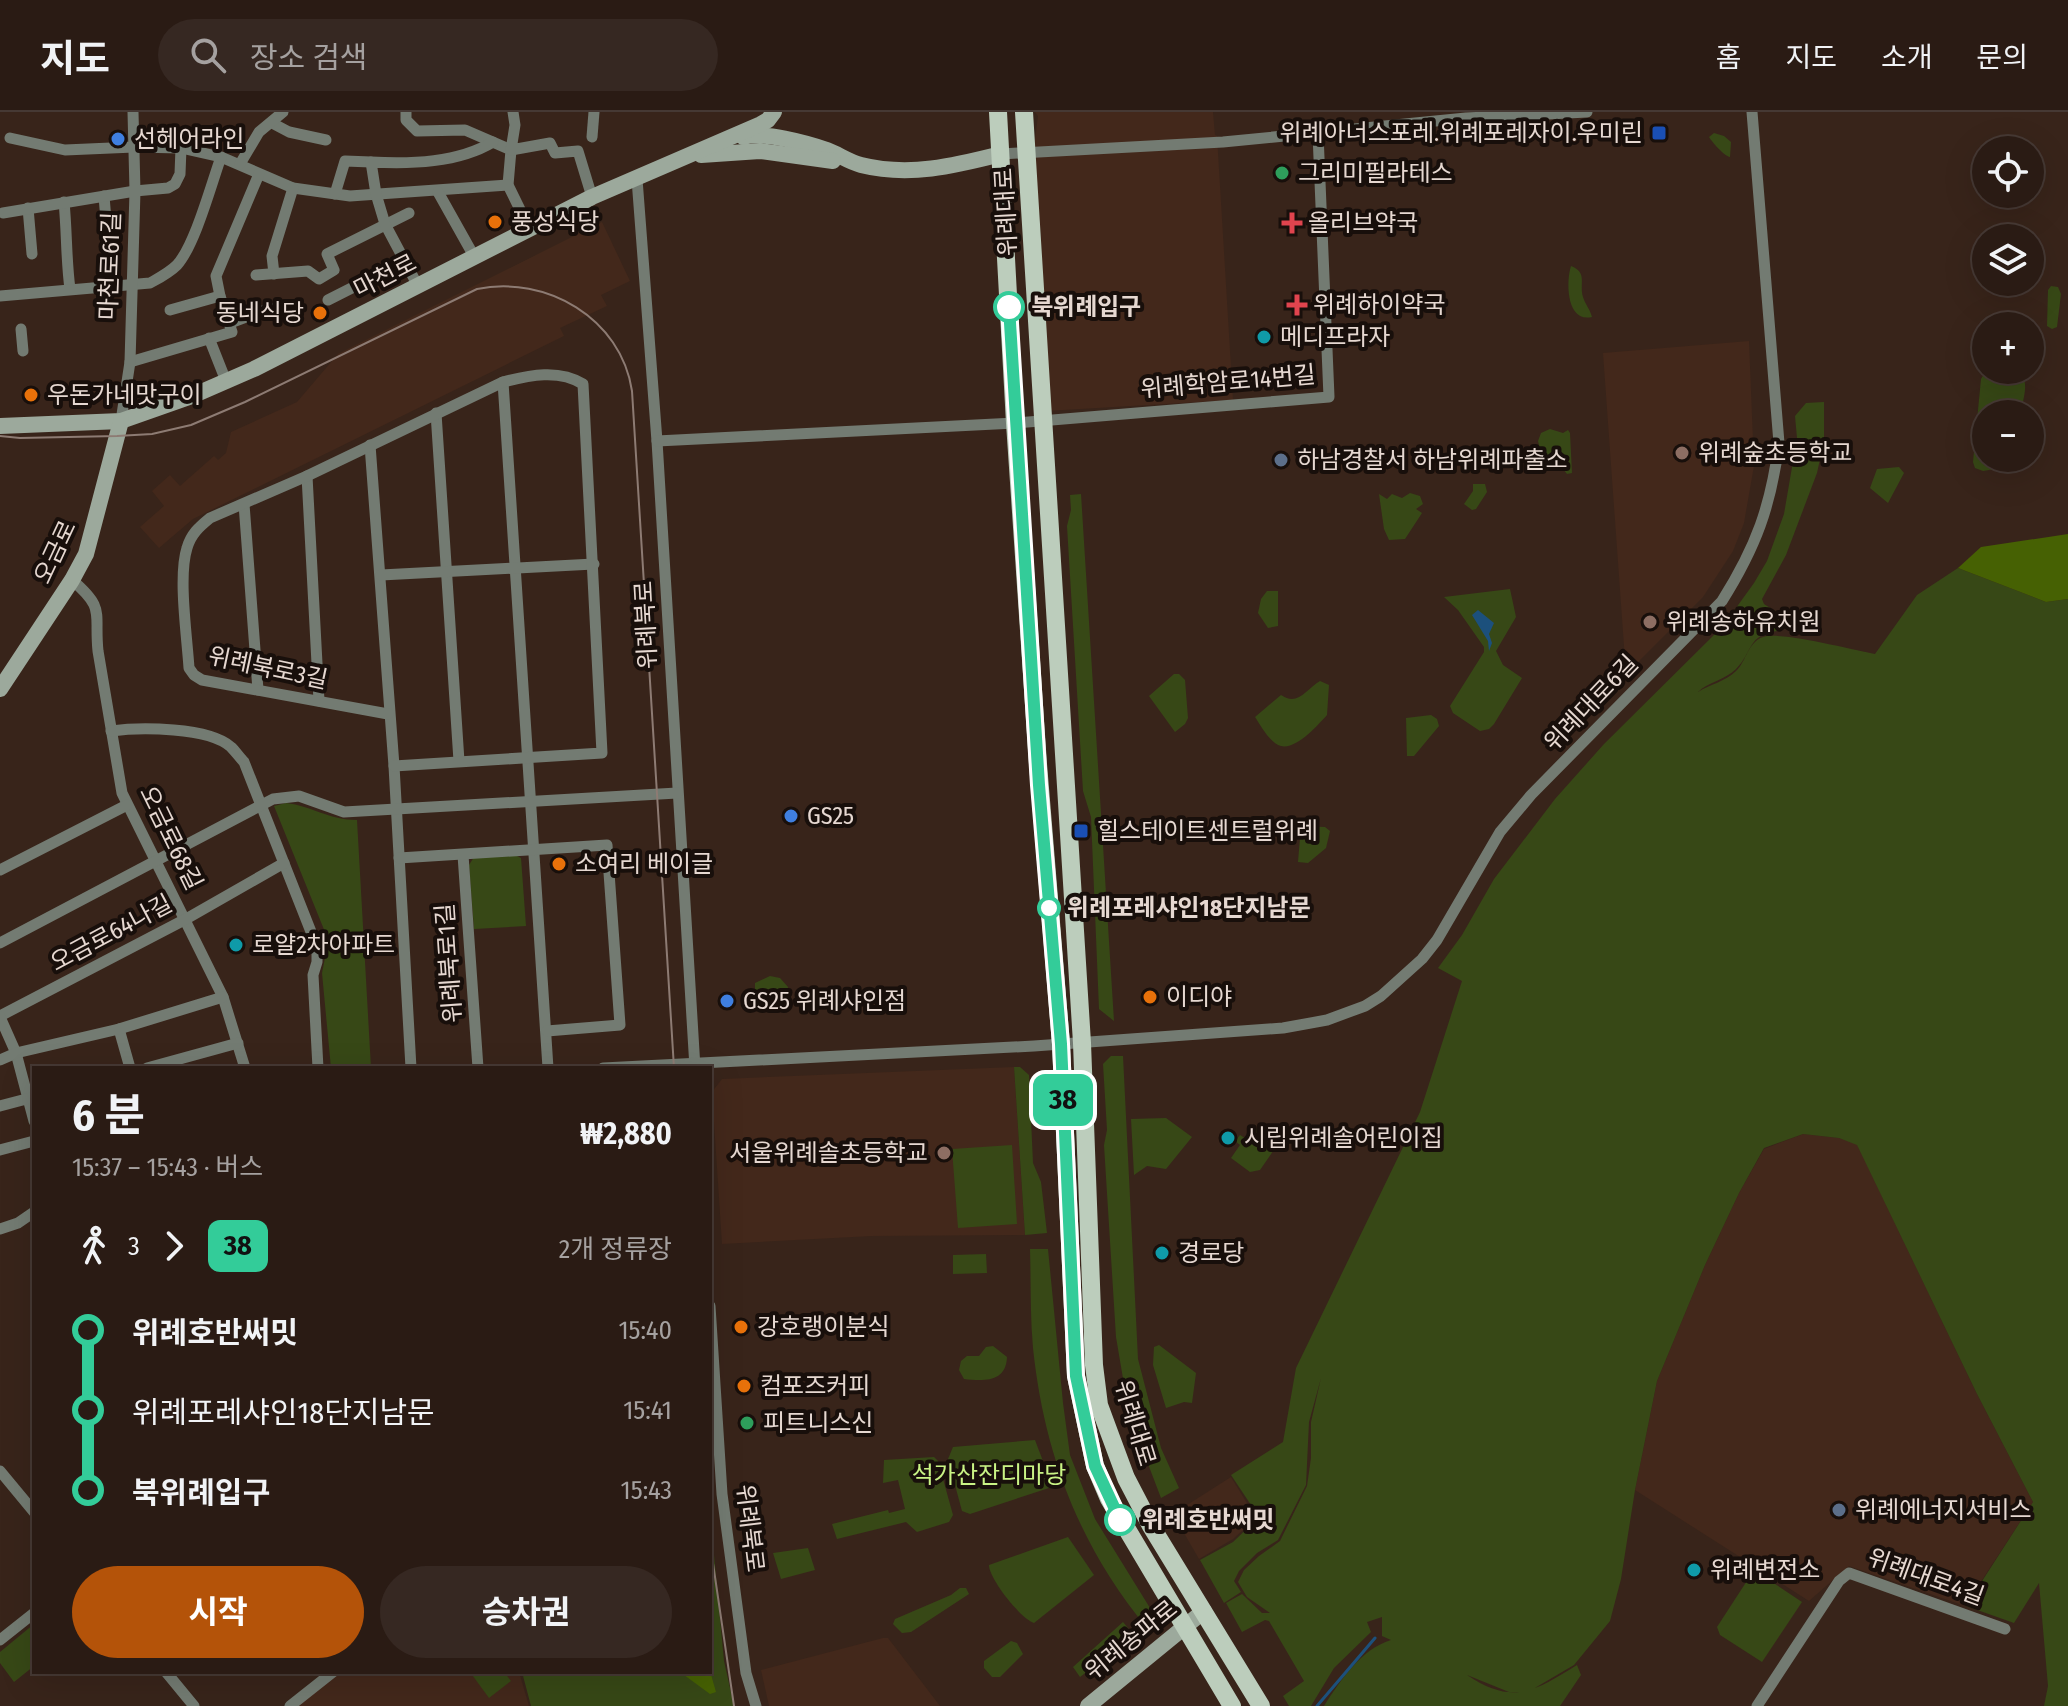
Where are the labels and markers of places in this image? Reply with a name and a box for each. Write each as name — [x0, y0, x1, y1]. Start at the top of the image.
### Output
place label: 위례아너스포레.위례포레자이.우미린 — [1280, 119, 1643, 147]
marker: 위례아너스포레.위례포레자이.우미린 — [1650, 124, 1668, 142]
place label: 선헤어라인 — [134, 125, 244, 153]
marker: 선헤어라인 — [109, 130, 127, 148]
place label: 그리미필라테스 — [1298, 159, 1453, 187]
marker: 그리미필라테스 — [1273, 164, 1291, 182]
place label: 풍성식당 — [511, 208, 599, 236]
place label: 올리브약국 — [1308, 209, 1418, 237]
marker: 풍성식당 — [486, 213, 504, 231]
marker: 올리브약국 — [1283, 214, 1301, 232]
place label: 위례하이약국 — [1313, 291, 1445, 319]
marker: 북위례입구 — [994, 292, 1024, 322]
place label: 북위례입구 — [1031, 293, 1141, 321]
marker: 위례하이약국 — [1288, 296, 1306, 314]
place label: 동네식당 — [216, 299, 304, 327]
marker: 동네식당 — [311, 304, 329, 322]
place label: 메디프라자 — [1280, 323, 1390, 351]
marker: 메디프라자 — [1255, 328, 1273, 346]
place label: 우돈가네맛구이 — [47, 381, 202, 409]
marker: 우돈가네맛구이 — [22, 386, 40, 404]
place label: 위례숲초등학교 — [1698, 439, 1853, 467]
marker: 위례숲초등학교 — [1673, 444, 1691, 462]
place label: 하남경찰서 하남위례파출소 — [1297, 446, 1568, 474]
marker: 하남경찰서 하남위례파출소 — [1272, 451, 1290, 469]
place label: 위례송하유치원 — [1666, 608, 1821, 636]
marker: 위례송하유치원 — [1641, 613, 1659, 631]
place label: GS25 — [807, 802, 854, 830]
marker: GS25 — [782, 807, 800, 825]
place label: 힐스테이트센트럴위례 — [1097, 817, 1318, 845]
marker: 힐스테이트센트럴위례 — [1072, 822, 1090, 840]
place label: 소여리 베이글 — [575, 850, 713, 878]
marker: 소여리 베이글 — [550, 855, 568, 873]
place label: 위례포레샤인18단지남문 — [1067, 894, 1311, 922]
marker: 위례포레샤인18단지남문 — [1038, 897, 1060, 919]
place label: 로얄2차아파트 — [252, 931, 395, 959]
marker: 로얄2차아파트 — [227, 936, 245, 954]
place label: 이디야 — [1166, 983, 1232, 1011]
place label: GS25 위례샤인점 — [743, 987, 906, 1015]
marker: 이디야 — [1141, 988, 1159, 1006]
marker: GS25 위례샤인점 — [718, 992, 736, 1010]
place label: 시립위례솔어린이집 — [1244, 1124, 1443, 1152]
marker: 시립위례솔어린이집 — [1219, 1129, 1237, 1147]
place label: 서울위례솔초등학교 — [729, 1139, 928, 1167]
marker: 서울위례솔초등학교 — [935, 1144, 953, 1162]
place label: 경로당 — [1178, 1239, 1244, 1267]
marker: 경로당 — [1153, 1244, 1171, 1262]
place label: 강호랭이분식 — [757, 1313, 889, 1341]
marker: 강호랭이분식 — [732, 1318, 750, 1336]
place label: 컴포즈커피 — [760, 1372, 870, 1400]
marker: 컴포즈커피 — [735, 1377, 753, 1395]
place label: 피트니스신 — [763, 1409, 873, 1437]
marker: 피트니스신 — [738, 1414, 756, 1432]
place label: 위례에너지서비스 — [1855, 1496, 2032, 1524]
marker: 위례에너지서비스 — [1830, 1501, 1848, 1519]
marker: 위례호반써밋 — [1105, 1505, 1135, 1535]
place label: 위례호반써밋 — [1142, 1506, 1274, 1534]
place label: 위례변전소 — [1710, 1556, 1820, 1584]
marker: 위례변전소 — [1685, 1561, 1703, 1579]

